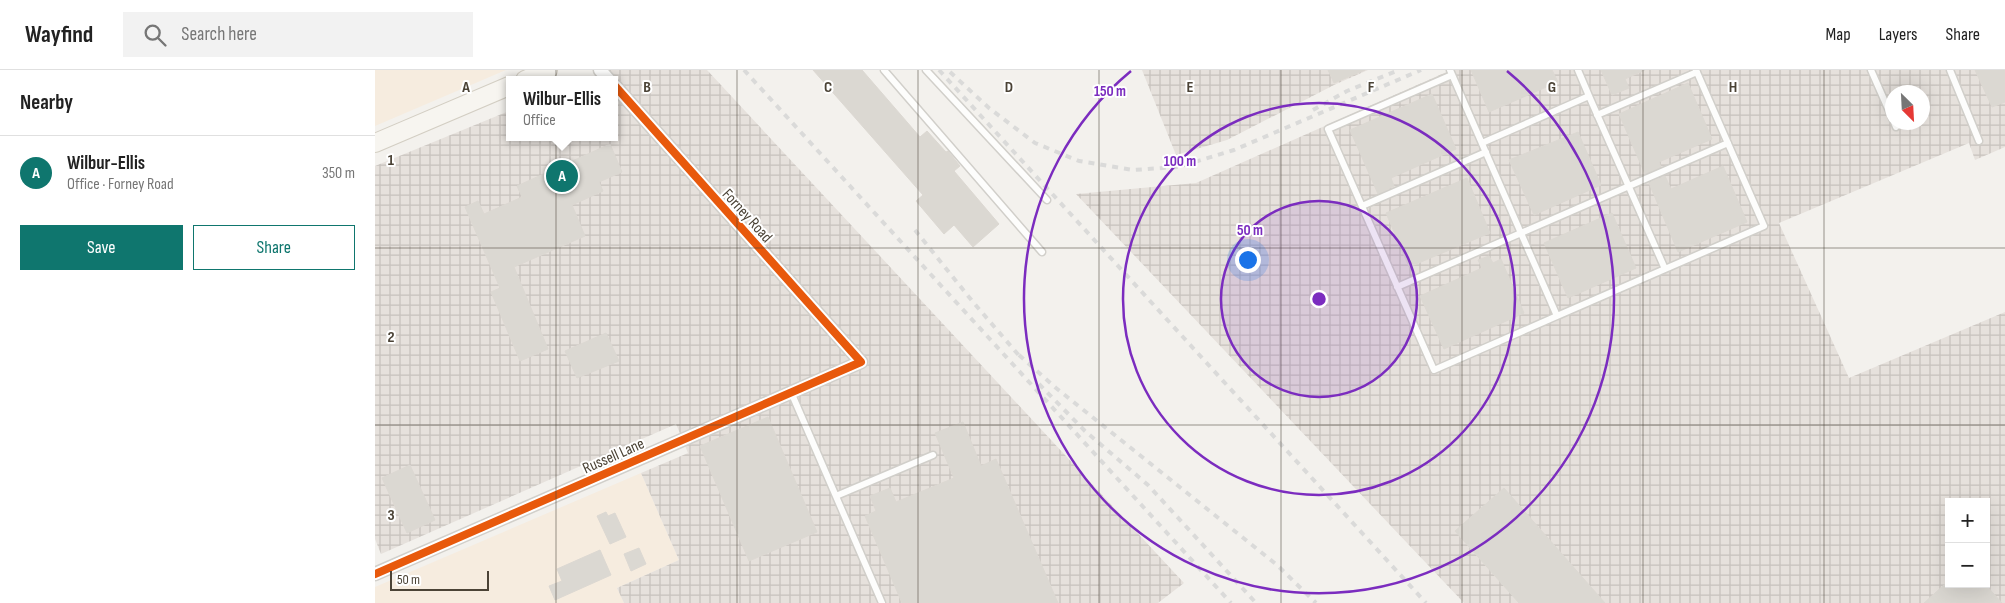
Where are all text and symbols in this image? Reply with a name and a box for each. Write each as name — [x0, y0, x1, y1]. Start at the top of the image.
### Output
search box — [123, 12, 473, 57]
text: Wayfind — [25, 20, 93, 49]
icon: search — [141, 21, 169, 49]
text: Search here — [181, 23, 257, 46]
text: Map — [1826, 24, 1851, 45]
text: Layers — [1879, 24, 1918, 45]
text: Share — [1946, 24, 1980, 45]
popup — [506, 76, 618, 141]
text: A — [461, 78, 470, 97]
text: B — [643, 78, 651, 97]
text: C — [824, 78, 832, 97]
text: D — [1005, 78, 1013, 97]
text: E — [1187, 78, 1194, 97]
text: F — [1368, 78, 1375, 97]
text: G — [1548, 78, 1556, 97]
text: H — [1729, 78, 1737, 97]
text: 150 m — [1094, 82, 1126, 101]
north arrow — [1885, 85, 1930, 130]
text: Wilbur-Ellis — [523, 88, 601, 111]
text: Nearby — [20, 90, 73, 115]
text: Office — [523, 111, 556, 130]
text: 1 — [388, 151, 395, 170]
text: Wilbur-Ellis — [67, 152, 145, 175]
text: 100 m — [1164, 152, 1196, 171]
pin: A — [546, 157, 578, 195]
text: A — [32, 164, 40, 183]
text: 350 m — [322, 164, 355, 183]
text: Office · Forney Road — [67, 175, 174, 194]
street label: Forney Road — [718, 185, 776, 247]
text: 50 m — [1237, 221, 1263, 240]
button: Save — [20, 225, 183, 270]
button: Share — [193, 225, 355, 270]
your location — [1235, 247, 1261, 273]
centre of rings — [1310, 290, 1328, 308]
text: 2 — [387, 328, 395, 347]
street label: Russell Lane — [580, 434, 647, 478]
map controls — [1945, 498, 1990, 588]
button: + — [1945, 498, 1990, 543]
text: 3 — [387, 506, 395, 525]
button: − — [1945, 543, 1990, 588]
scale bar — [390, 568, 489, 591]
text: 50 m — [397, 571, 420, 588]

